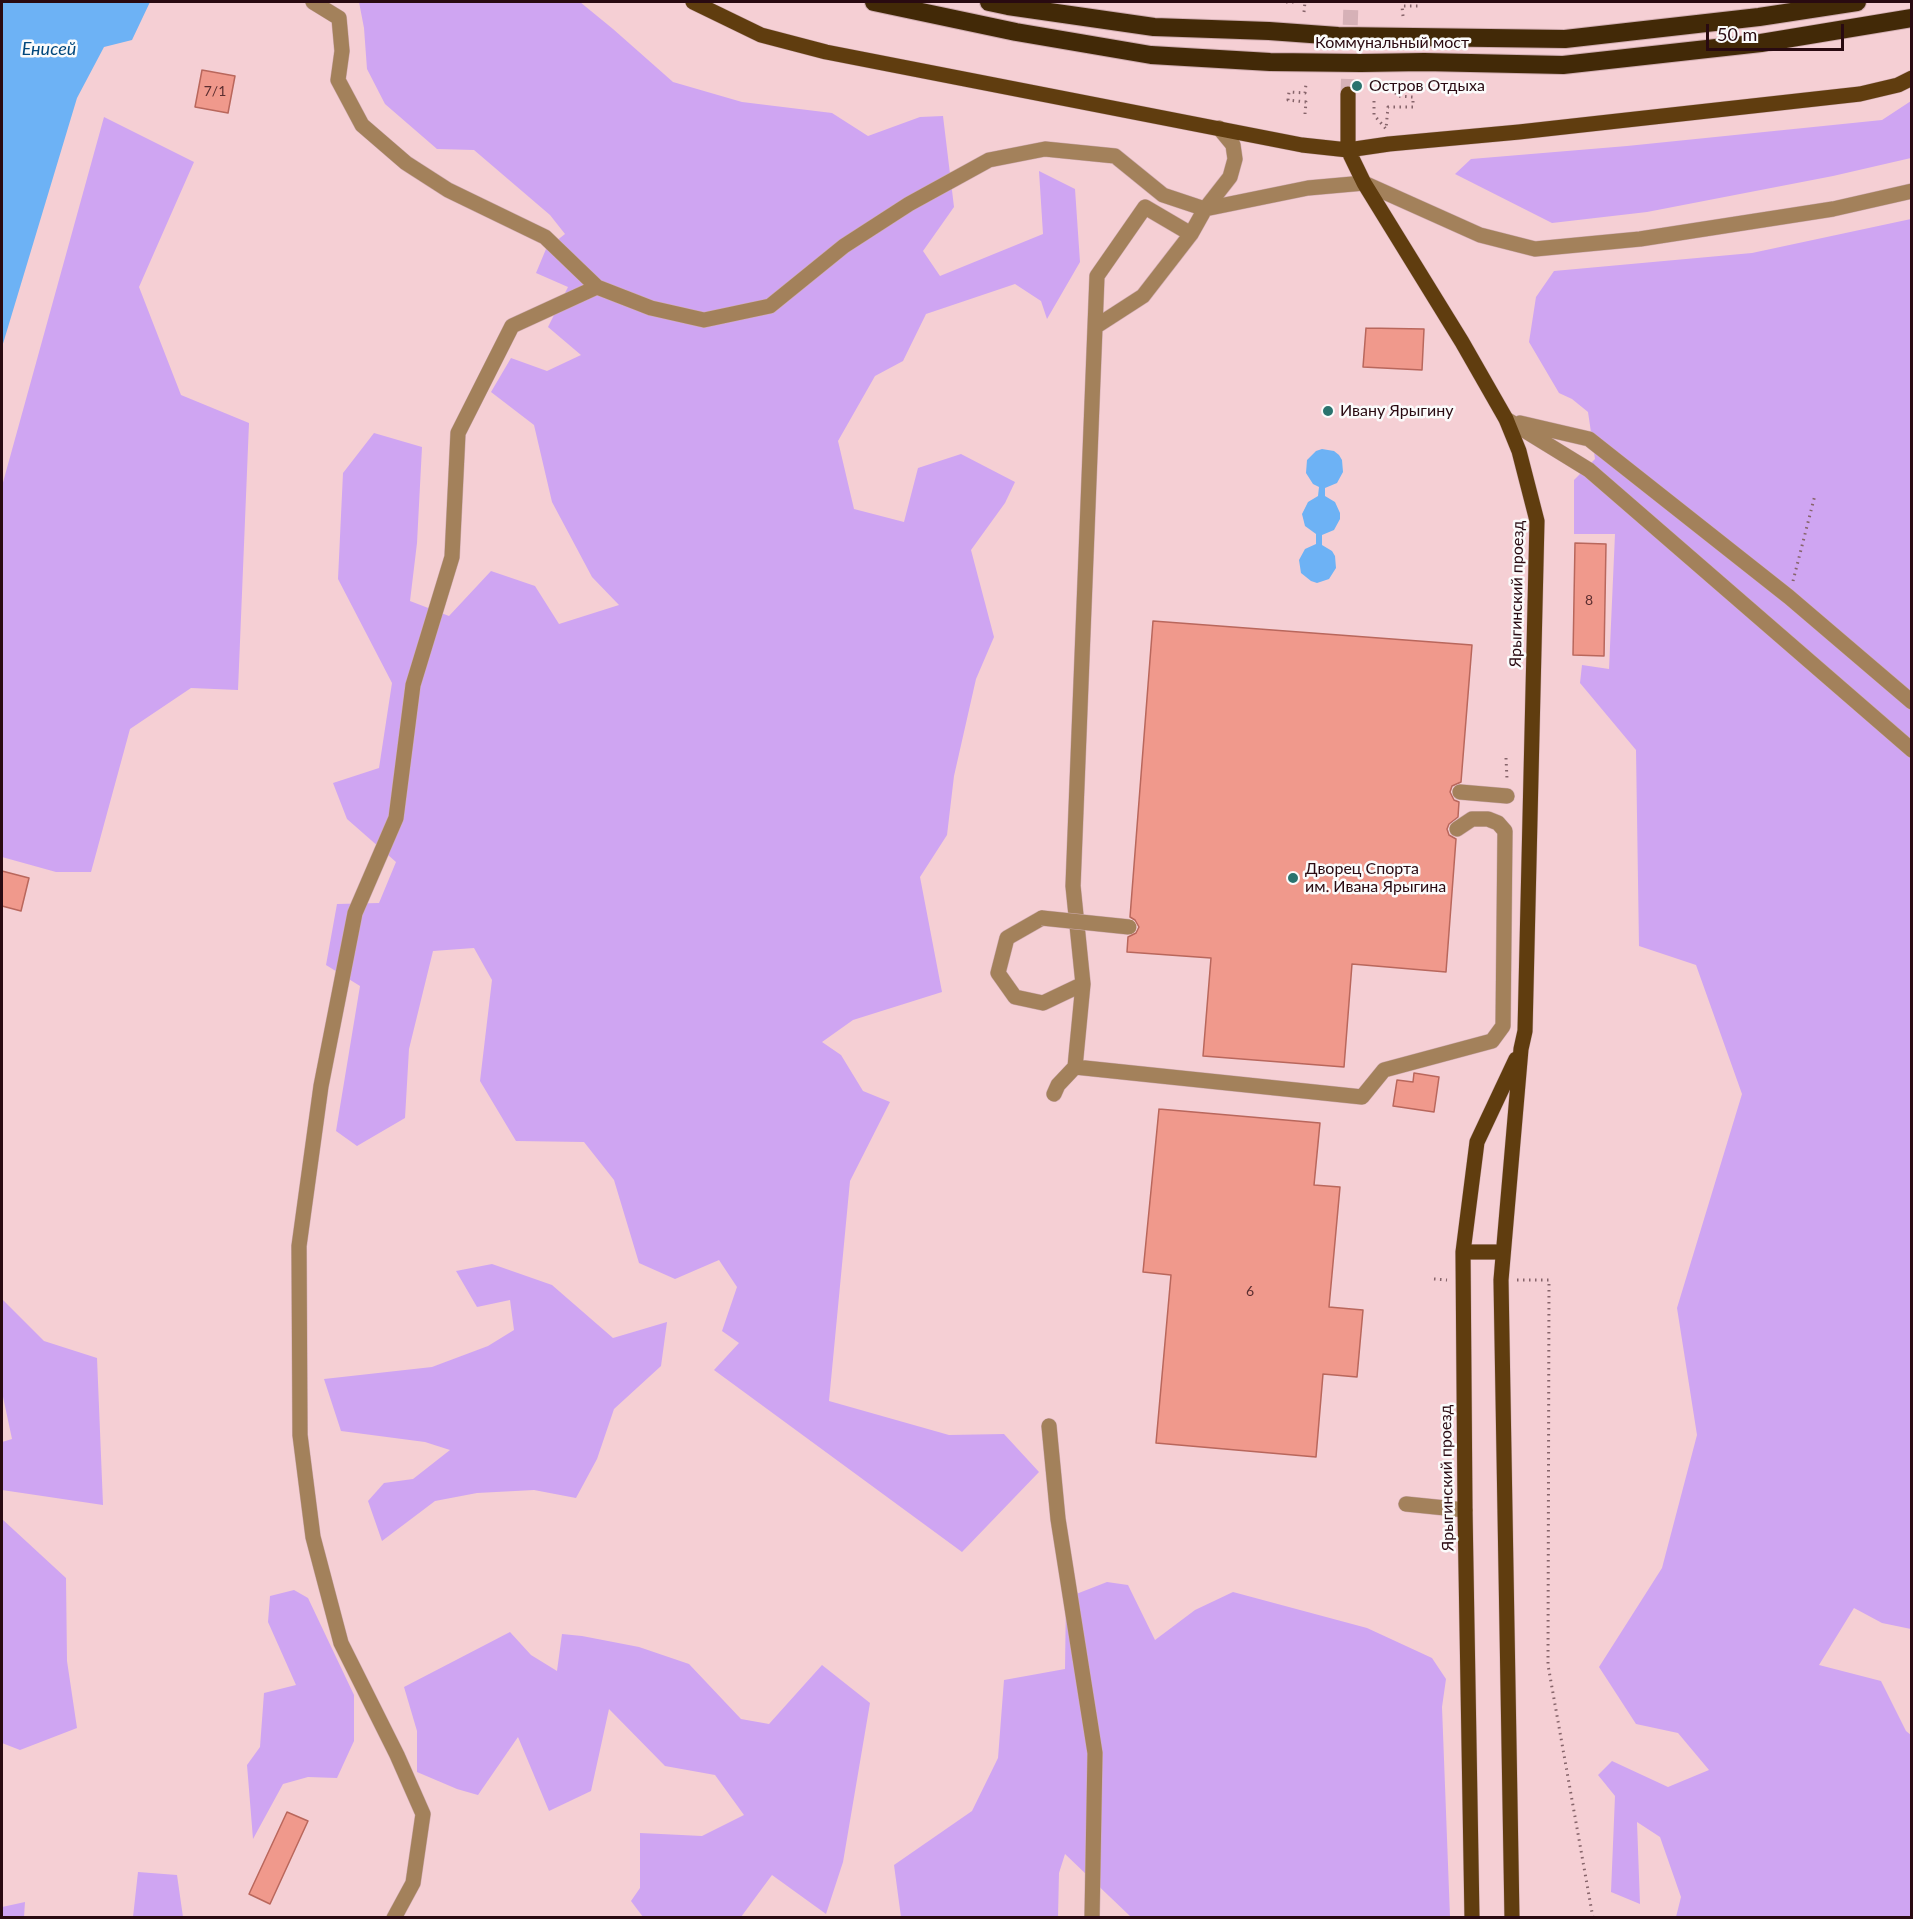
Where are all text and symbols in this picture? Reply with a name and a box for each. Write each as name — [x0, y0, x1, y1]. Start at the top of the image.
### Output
scale bar — [1709, 12, 1847, 50]
text: 50 m — [1717, 23, 1757, 45]
street label: Коммунальный мост — [1315, 33, 1469, 53]
water label: Енисей — [22, 38, 76, 60]
place label: Остров Отдыха — [1369, 76, 1485, 96]
marker: Остров Отдыха — [1350, 79, 1364, 93]
house number: 7/1 — [204, 83, 226, 99]
place label: Ивану Ярыгину — [1340, 401, 1453, 421]
marker: Ивану Ярыгину — [1321, 404, 1335, 418]
street label: Ярыгинский проезд — [1506, 520, 1528, 668]
house number: 8 — [1585, 592, 1593, 608]
place label: Дворец Спорта им. Ивана Ярыгина — [1305, 859, 1446, 897]
marker: Дворец Спорта им. Ивана Ярыгина — [1286, 871, 1300, 885]
house number: 6 — [1246, 1283, 1254, 1299]
street label: Ярыгинский проезд — [1436, 1404, 1458, 1552]

